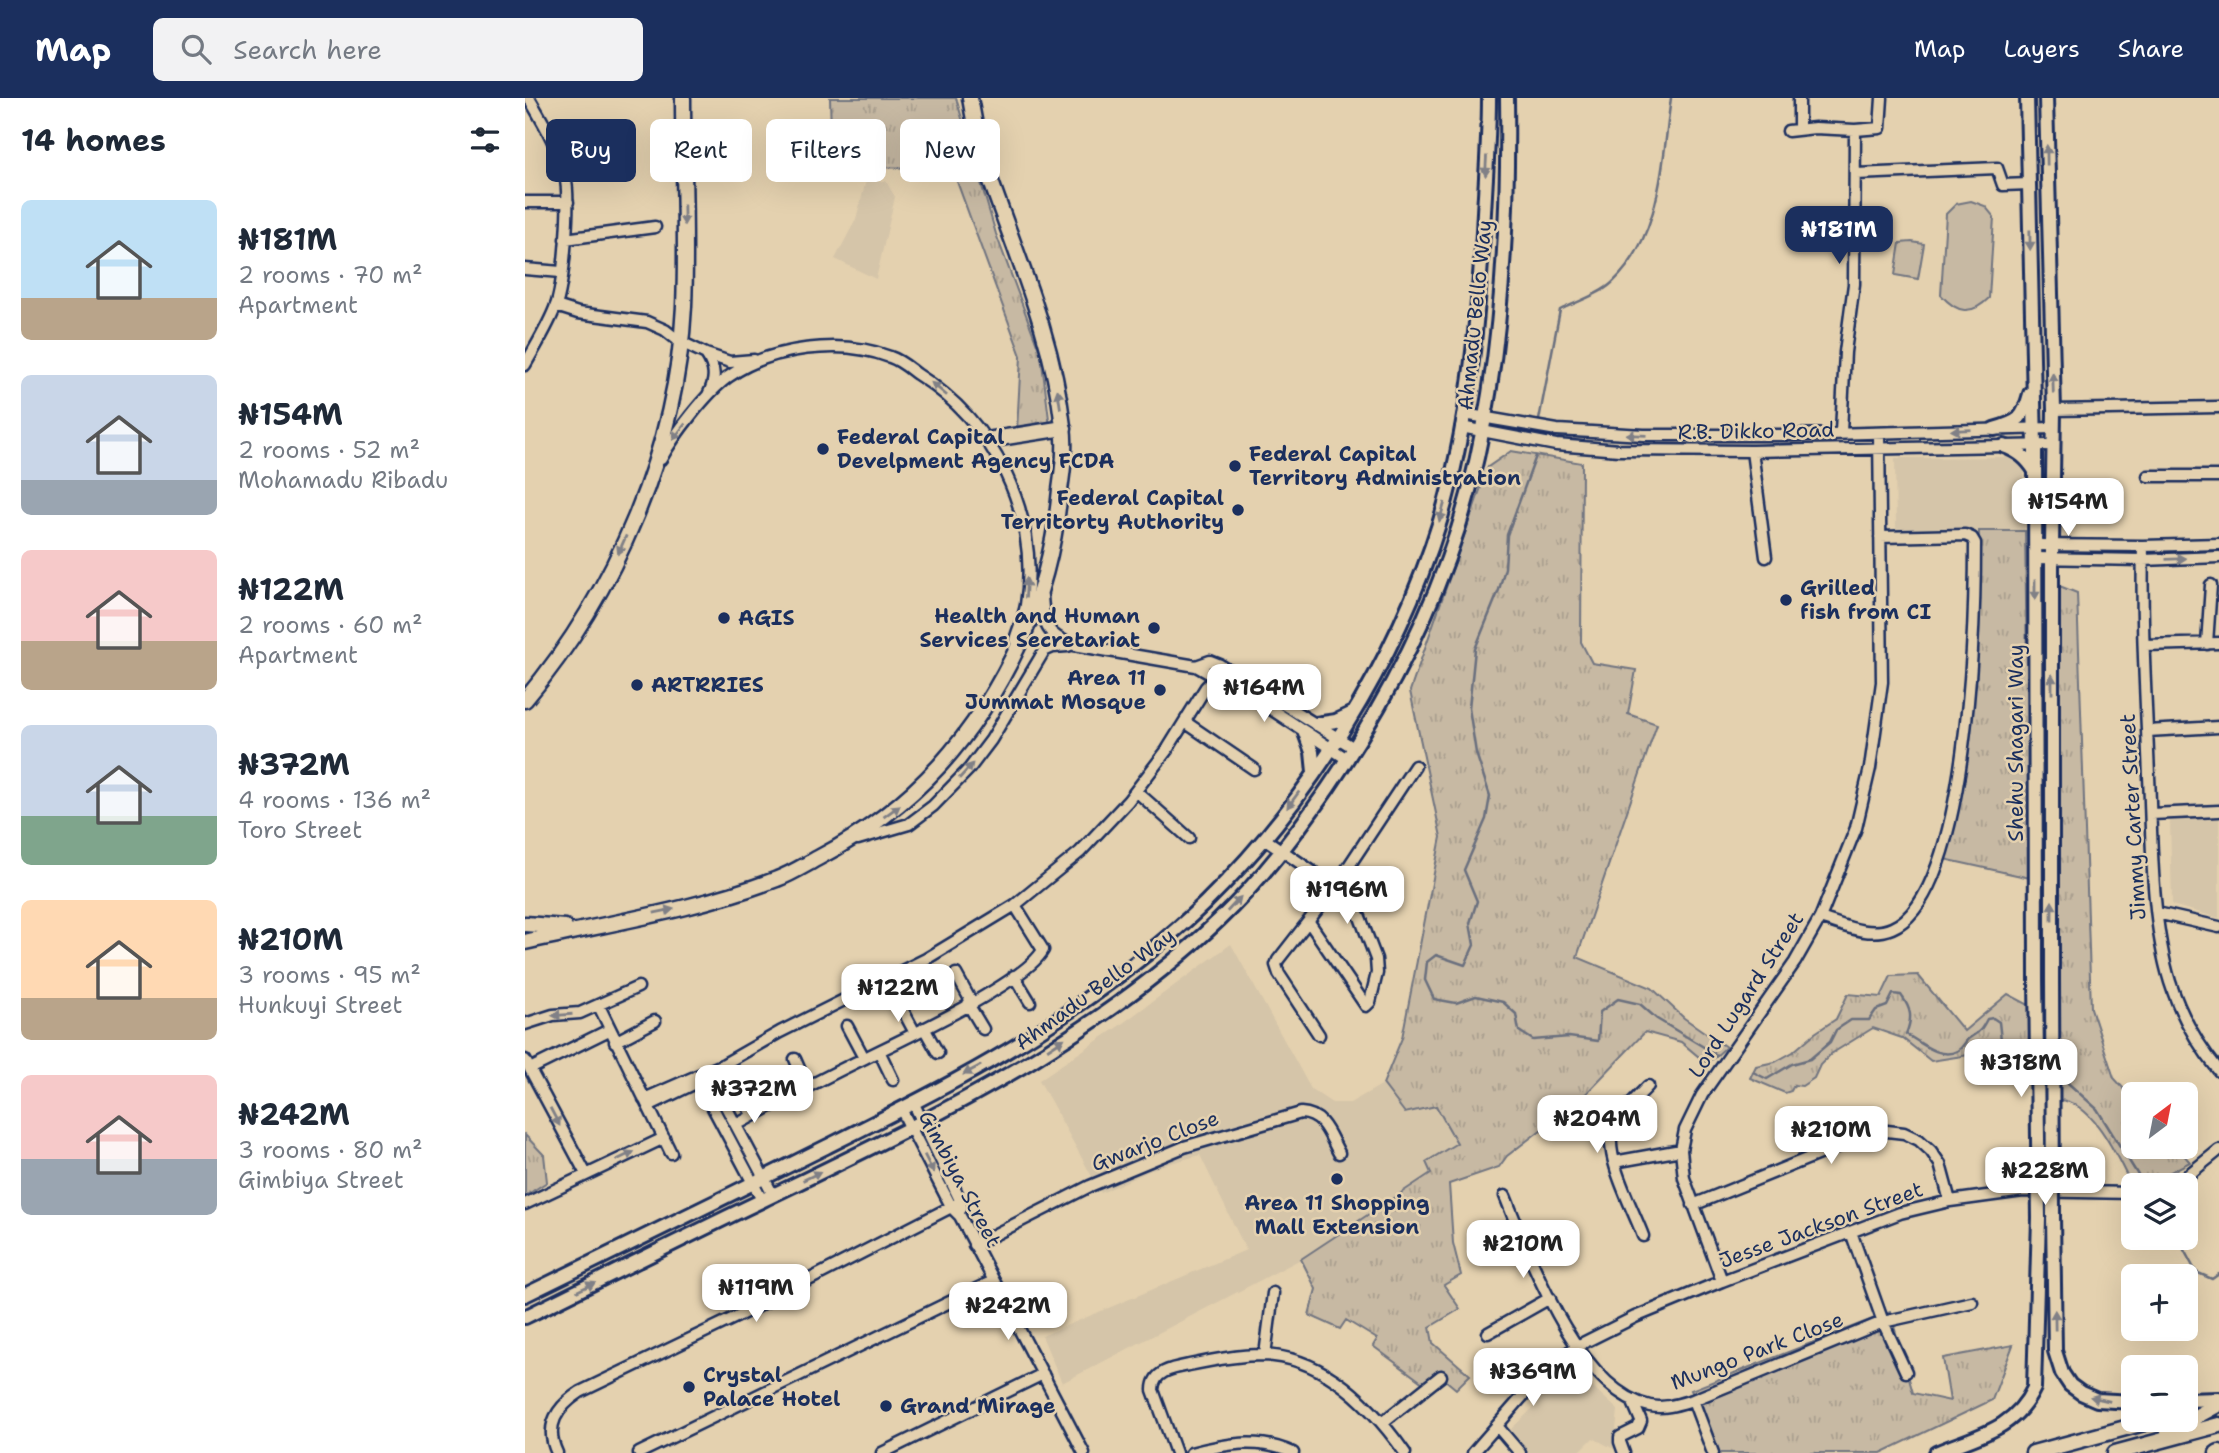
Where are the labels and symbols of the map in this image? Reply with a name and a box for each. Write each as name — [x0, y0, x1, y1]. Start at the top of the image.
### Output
one-way arrow — [2041, 144, 2053, 166]
one-way arrow — [1481, 155, 1492, 177]
one-way arrow — [678, 204, 690, 226]
pin: ₦181M — [1790, 206, 1888, 266]
street label: Ahmadu Bello Way — [1451, 218, 1499, 412]
one-way arrow — [2025, 229, 2036, 251]
one-way arrow — [2047, 371, 2059, 393]
one-way arrow — [930, 382, 947, 397]
one-way arrow — [1053, 388, 1064, 410]
street label: R.B. Dikko Road — [1677, 416, 1835, 446]
one-way arrow — [672, 422, 686, 441]
place label: Federal Capital Develpment Agency FCDA — [837, 423, 1114, 475]
one-way arrow — [1950, 425, 1972, 436]
one-way arrow — [1625, 429, 1647, 440]
place label: Federal Capital Territory Administration — [1249, 440, 1521, 492]
marker: Federal Capital Develpment Agency FCDA — [815, 441, 831, 457]
marker: Federal Capital Territory Administration — [1227, 458, 1243, 474]
pin: ₦154M — [2019, 478, 2117, 538]
place label: Federal Capital Territorty Authority — [1001, 484, 1224, 536]
marker: Federal Capital Territorty Authority — [1230, 502, 1246, 518]
one-way arrow — [1436, 502, 1447, 524]
one-way arrow — [616, 535, 628, 555]
one-way arrow — [2166, 553, 2188, 564]
place label: Grilled fish from CI — [1800, 574, 1932, 626]
one-way arrow — [1021, 577, 1032, 599]
one-way arrow — [2029, 579, 2041, 601]
marker: Grilled fish from CI — [1778, 592, 1794, 608]
place label: Health and Human Services Secretariat — [919, 602, 1140, 654]
place label: AGIS — [738, 604, 794, 632]
marker: AGIS — [716, 610, 732, 626]
marker: Health and Human Services Secretariat — [1146, 620, 1162, 636]
street label: Shehu Shagari Way — [2002, 644, 2030, 842]
place label: Area 11 Jummat Mosque — [965, 664, 1146, 716]
pin: ₦164M — [1215, 664, 1313, 724]
place label: ARTRRIES — [651, 671, 764, 699]
one-way arrow — [2046, 672, 2058, 694]
marker: ARTRRIES — [629, 677, 645, 693]
marker: Area 11 Jummat Mosque — [1152, 682, 1168, 698]
street label: Jimmy Carter Street — [2114, 713, 2152, 921]
one-way arrow — [958, 762, 974, 780]
one-way arrow — [1287, 791, 1301, 809]
one-way arrow — [883, 804, 901, 818]
pin: ₦196M — [1298, 866, 1396, 926]
one-way arrow — [1226, 895, 1242, 913]
one-way arrow — [2046, 900, 2058, 922]
one-way arrow — [653, 906, 675, 917]
street label: Lord Lugard Street — [1682, 907, 1810, 1083]
street label: Ahmadu Bello Way — [1009, 921, 1181, 1057]
pin: ₦122M — [849, 964, 947, 1024]
one-way arrow — [551, 1010, 573, 1021]
one-way arrow — [1046, 1038, 1065, 1051]
pin: ₦318M — [1972, 1040, 2070, 1099]
one-way arrow — [962, 1064, 982, 1076]
pin: ₦372M — [705, 1066, 803, 1125]
north arrow — [2121, 1082, 2198, 1158]
pin: ₦204M — [1548, 1096, 1646, 1155]
street label: Gwarjo Close — [1087, 1104, 1223, 1178]
street label: Gimbiya Street — [912, 1106, 1008, 1252]
one-way arrow — [550, 1107, 561, 1127]
pin: ₦210M — [1782, 1107, 1880, 1166]
pin: ₦228M — [1996, 1148, 2094, 1207]
one-way arrow — [615, 1150, 635, 1162]
one-way arrow — [924, 1154, 935, 1174]
one-way arrow — [802, 1170, 822, 1181]
marker: Area 11 Shopping Mall Extension — [1329, 1171, 1345, 1187]
street label: Jesse Jackson Street — [1715, 1175, 1927, 1275]
place label: Area 11 Shopping Mall Extension — [1244, 1189, 1430, 1241]
pin: ₦210M — [1474, 1220, 1572, 1280]
pin: ₦119M — [707, 1264, 805, 1324]
one-way arrow — [576, 1281, 596, 1292]
pin: ₦242M — [959, 1282, 1057, 1342]
street label: Mungo Park Close — [1667, 1305, 1847, 1397]
one-way arrow — [2049, 1309, 2060, 1331]
pin: ₦369M — [1484, 1348, 1582, 1408]
place label: Crystal Palace Hotel — [703, 1361, 840, 1413]
marker: Crystal Palace Hotel — [681, 1379, 697, 1395]
place label: Grand Mirage — [900, 1392, 1056, 1420]
one-way arrow — [2089, 1393, 2111, 1404]
marker: Grand Mirage — [878, 1398, 894, 1414]

